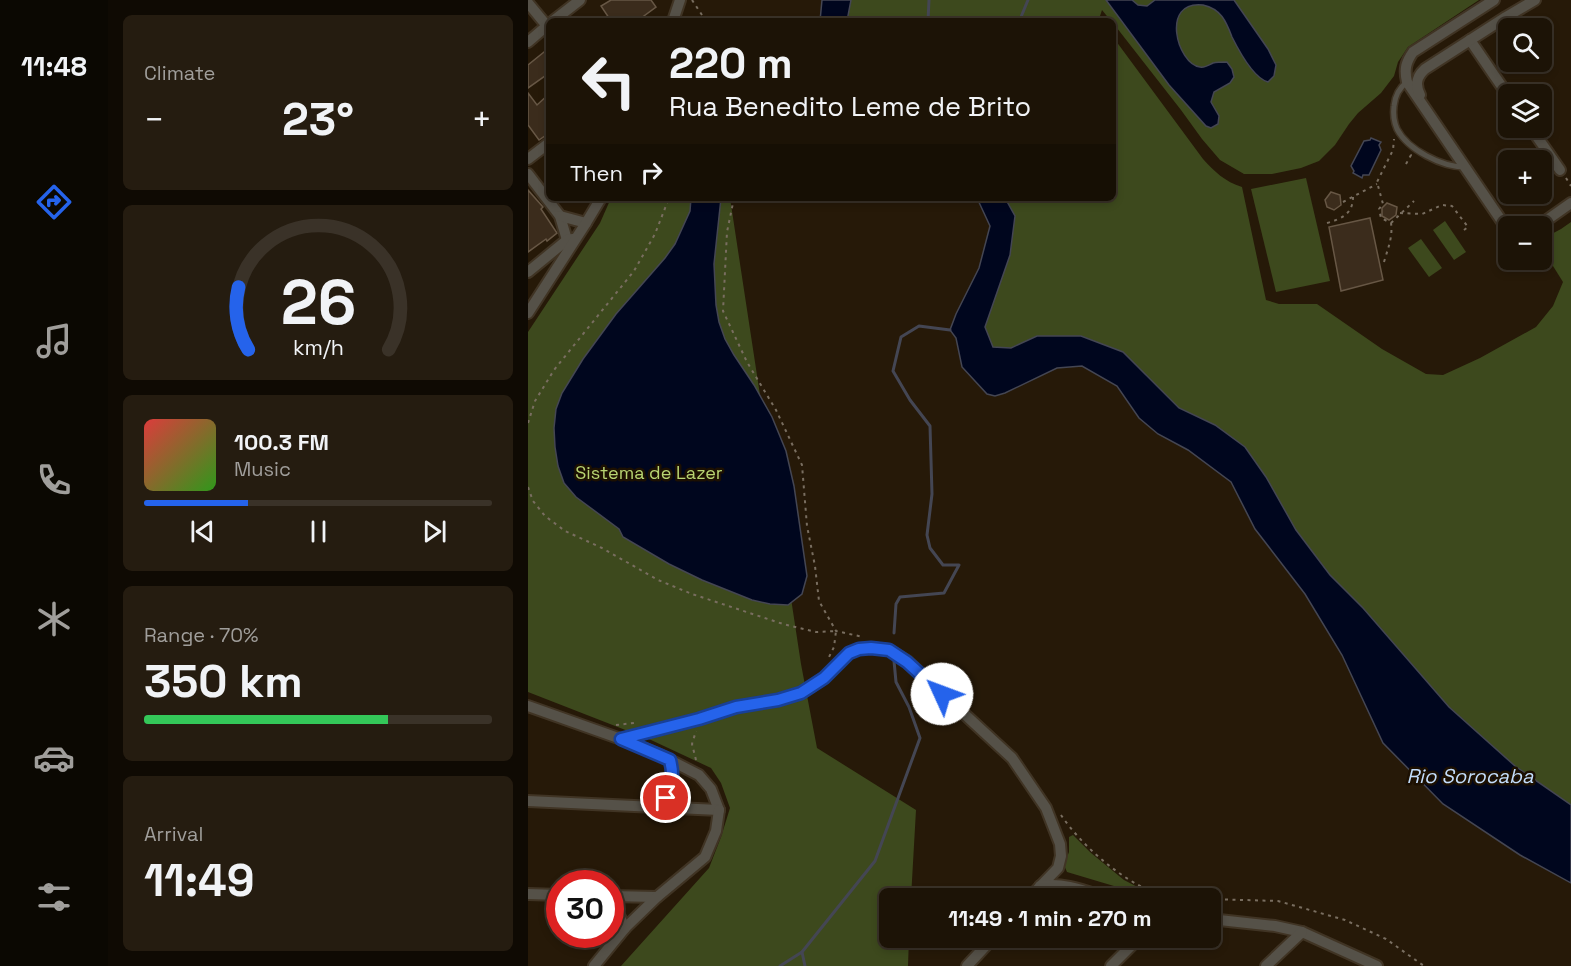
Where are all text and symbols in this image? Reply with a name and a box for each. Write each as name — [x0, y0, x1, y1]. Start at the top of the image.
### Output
map controls — [1498, 18, 1552, 270]
button: search — [1498, 18, 1552, 72]
text: 220 m — [669, 37, 793, 90]
icon: left — [570, 42, 648, 120]
text: 11:48 — [21, 49, 87, 84]
text: Climate — [144, 60, 215, 86]
button: layers — [1498, 84, 1552, 138]
text: Rua Benedito Leme de Brito — [669, 89, 1031, 124]
text: 23° — [282, 91, 354, 148]
text: − — [144, 99, 164, 141]
text: + — [472, 99, 492, 141]
button: + — [1498, 150, 1552, 204]
icon: right — [635, 156, 668, 189]
text: Then — [570, 159, 623, 187]
icon: directions — [33, 181, 75, 223]
button: − — [1498, 216, 1552, 270]
text: 26 — [280, 263, 356, 342]
icon: music — [33, 320, 75, 362]
text: km/h — [292, 334, 344, 361]
text: 100.3 FM — [234, 428, 329, 456]
text: Music — [234, 456, 291, 482]
icon: phone — [33, 459, 75, 501]
park label: Sistema de Lazer — [575, 461, 723, 484]
icon: previous — [186, 515, 219, 548]
icon: pause — [302, 515, 335, 548]
icon: next — [418, 515, 451, 548]
icon: climate — [33, 598, 75, 640]
text: Range · 70% — [144, 622, 258, 648]
text: 350 km — [144, 653, 303, 710]
position arrow — [910, 662, 974, 726]
icon: car — [33, 737, 75, 779]
water label: Rio Sorocaba — [1406, 763, 1534, 789]
pin — [640, 772, 691, 823]
icon: arrive — [649, 781, 682, 814]
text: Arrival — [144, 821, 203, 847]
text: 11:49 — [144, 852, 255, 909]
speed limit sign: 30 — [546, 870, 624, 948]
icon: filters — [33, 876, 75, 918]
text: 11:49 · 1 min · 270 m — [948, 904, 1152, 932]

